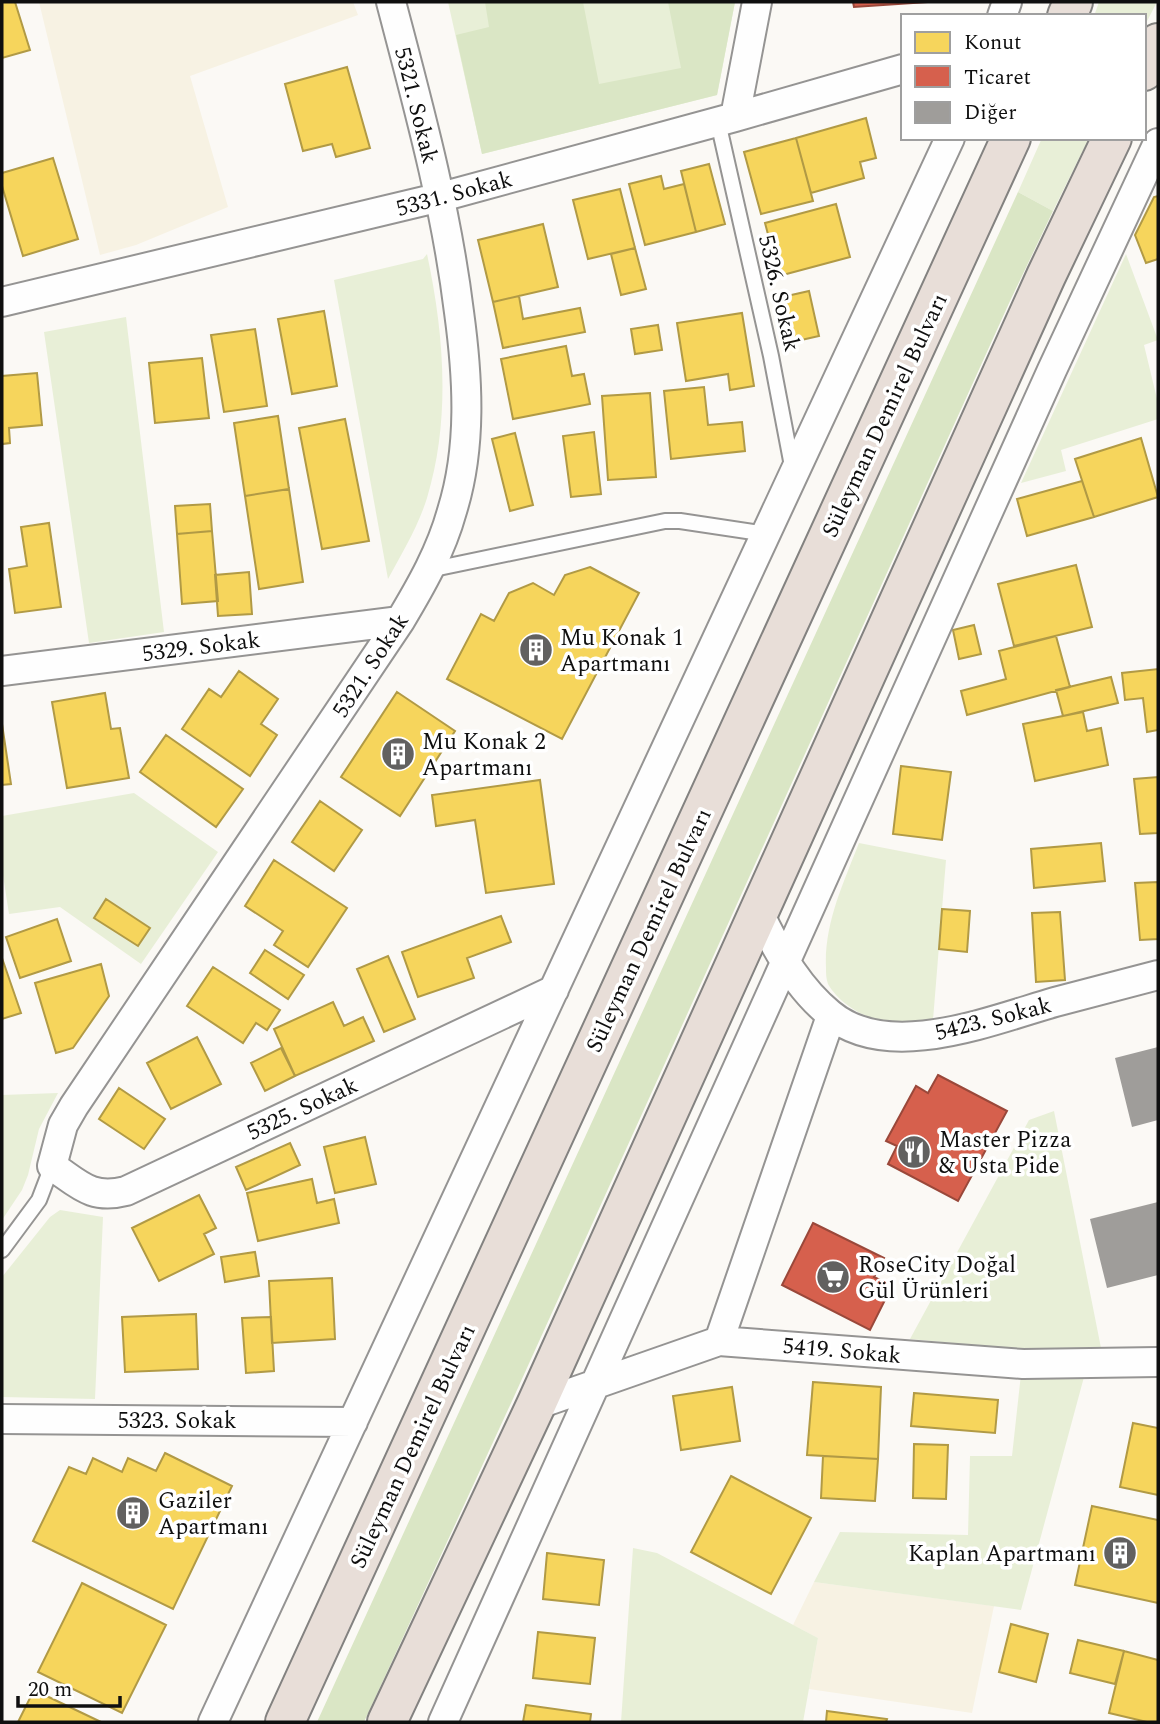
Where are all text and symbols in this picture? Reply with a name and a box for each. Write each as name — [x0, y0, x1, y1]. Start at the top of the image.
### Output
legend — [901, 14, 1146, 140]
text: Konut — [964, 27, 1021, 59]
street label: 5321. Sokak — [384, 43, 447, 168]
text: Ticaret — [964, 62, 1031, 94]
text: Diğer — [964, 97, 1017, 129]
street label: 5331. Sokak — [392, 162, 517, 227]
street label: 5326. Sokak — [748, 231, 809, 355]
street label: Süleyman Demirel Bulvarı — [813, 288, 957, 544]
street label: 5321. Sokak — [324, 606, 418, 725]
place label: Mu Konak 1 Apartmanı — [560, 621, 684, 682]
street label: 5329. Sokak — [140, 623, 263, 672]
building icon: Mu Konak 1 Apartmanı — [517, 631, 555, 669]
place label: Mu Konak 2 Apartmanı — [422, 725, 546, 786]
building icon: Mu Konak 2 Apartmanı — [379, 735, 417, 773]
street label: Süleyman Demirel Bulvarı — [577, 803, 721, 1059]
street label: 5423. Sokak — [931, 988, 1056, 1051]
street label: 5325. Sokak — [241, 1068, 364, 1150]
place label: Master Pizza & Usta Pide — [939, 1123, 1071, 1184]
restaurant icon: Master Pizza & Usta Pide — [895, 1133, 933, 1171]
place label: RoseCity Doğal Gül Ürünleri — [858, 1248, 1016, 1309]
supermarket icon: RoseCity Doğal Gül Ürünleri — [814, 1258, 852, 1296]
street label: Süleyman Demirel Bulvarı — [341, 1319, 485, 1575]
street label: 5419. Sokak — [781, 1329, 903, 1374]
street label: 5323. Sokak — [117, 1404, 237, 1439]
place label: Gaziler Apartmanı — [158, 1484, 269, 1545]
building icon: Gaziler Apartmanı — [114, 1494, 152, 1532]
building icon: Kaplan Apartmanı — [1101, 1534, 1139, 1572]
place label: Kaplan Apartmanı — [908, 1537, 1096, 1572]
scale bar — [18, 1664, 119, 1708]
text: 20 m — [28, 1674, 72, 1706]

